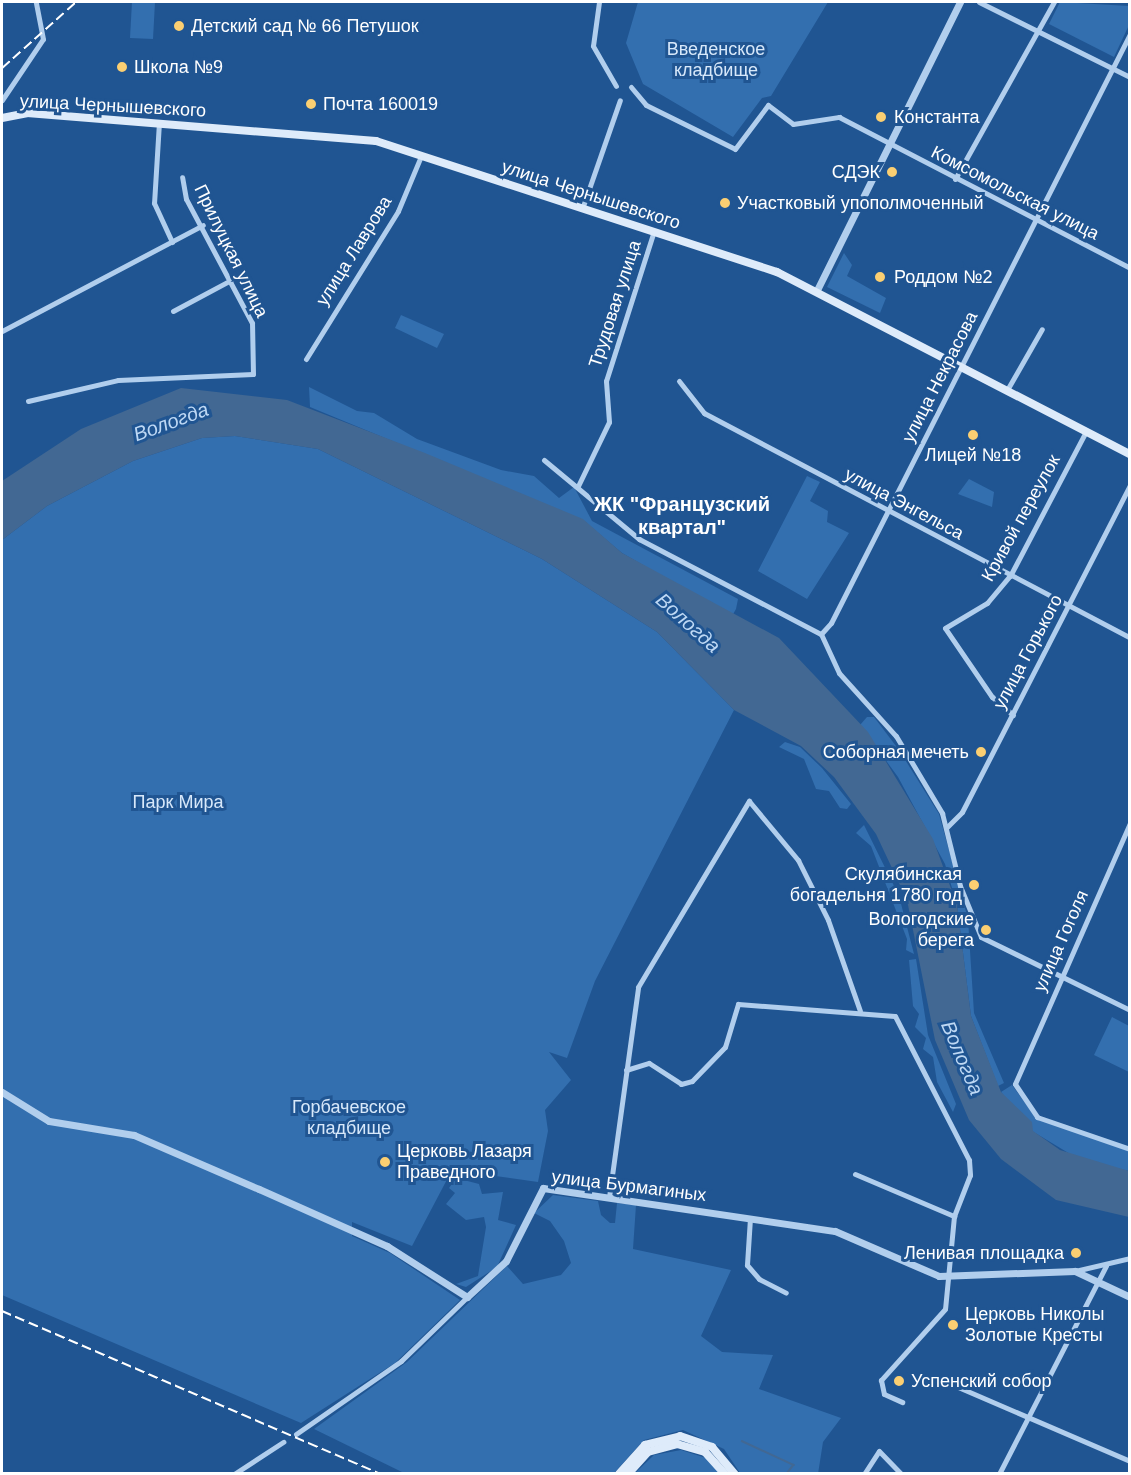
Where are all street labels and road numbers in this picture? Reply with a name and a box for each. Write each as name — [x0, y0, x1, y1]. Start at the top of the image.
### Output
street label: улица Чернышевского — [19, 90, 207, 122]
street label: Комсомольская улица — [927, 141, 1103, 245]
street label: улица Чернышевского — [499, 156, 683, 234]
street label: Прилуцкая улица — [189, 181, 273, 321]
street label: улица Лаврова — [312, 192, 396, 310]
street label: Трудовая улица — [584, 238, 646, 370]
street label: улица Некрасова — [898, 308, 982, 446]
street label: Кривой переулок — [977, 451, 1065, 585]
street label: улица Энгельса — [841, 464, 967, 544]
street label: улица Горького — [989, 591, 1067, 713]
street label: улица Гоголя — [1029, 887, 1093, 995]
street label: улица Бурмагиных — [550, 1166, 708, 1206]

